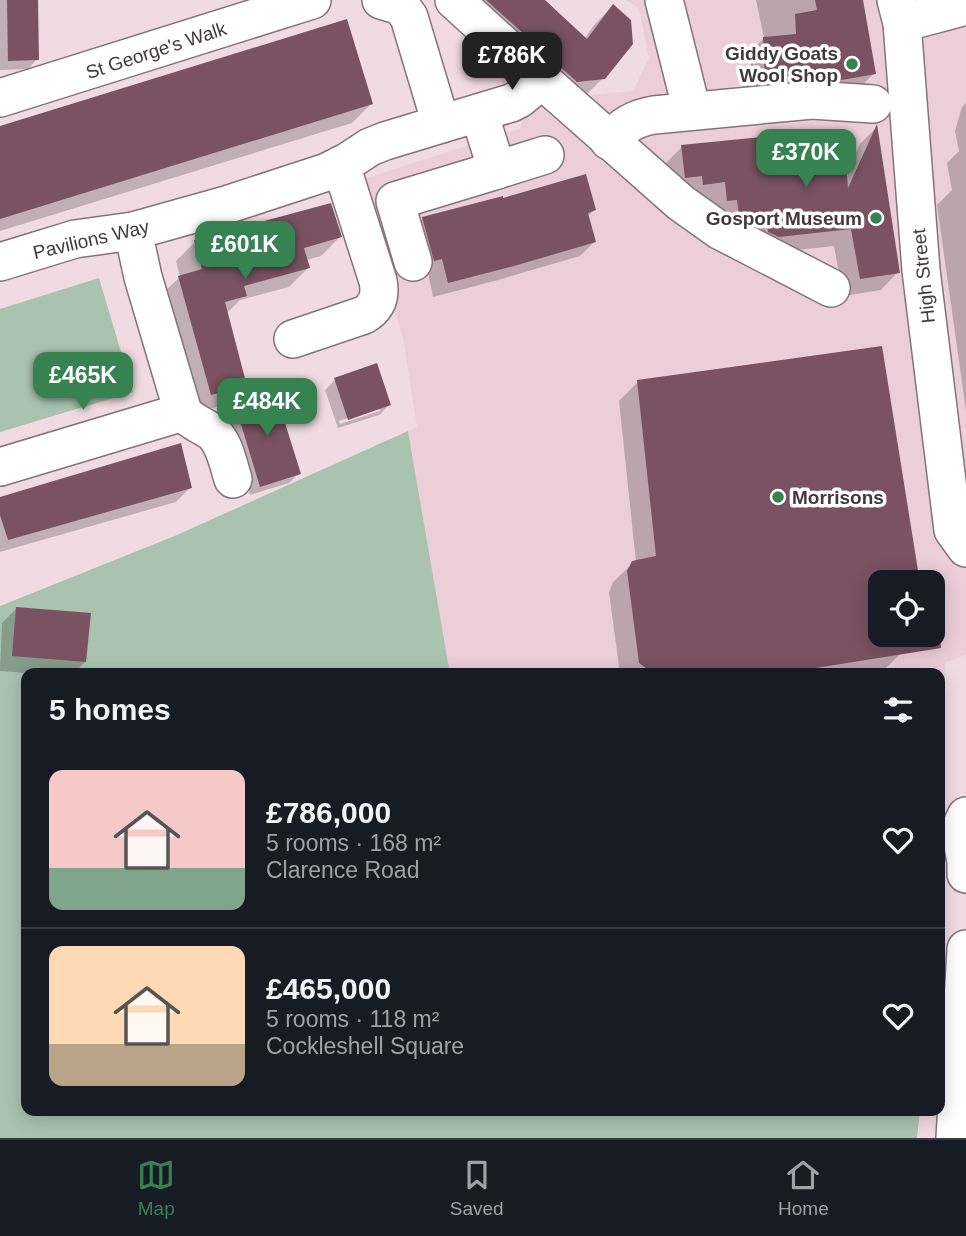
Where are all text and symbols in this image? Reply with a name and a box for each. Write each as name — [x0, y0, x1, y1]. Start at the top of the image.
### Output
street label: St George's Walk — [83, 18, 230, 83]
pin: £786K — [463, 32, 561, 92]
text: £786K — [478, 42, 546, 68]
place label: Giddy Goats Wool Shop — [725, 43, 838, 86]
marker: Giddy Goats Wool Shop — [844, 56, 860, 72]
pin: £370K — [757, 130, 855, 189]
text: £370K — [772, 139, 840, 165]
place label: Gosport Museum — [706, 208, 862, 229]
marker: Gosport Museum — [868, 210, 884, 226]
street label: Pavilions Way — [31, 216, 152, 263]
pin: £601K — [196, 222, 294, 281]
street label: High Street — [908, 227, 939, 324]
text: £601K — [211, 231, 279, 257]
pin: £465K — [34, 352, 132, 412]
text: £465K — [49, 362, 117, 388]
pin: £484K — [218, 378, 316, 438]
text: £484K — [233, 388, 301, 414]
place label: Morrisons — [792, 487, 884, 508]
marker: Morrisons — [770, 489, 786, 505]
map controls — [868, 570, 945, 647]
button: locate — [868, 570, 945, 647]
icon: filters — [879, 691, 917, 729]
text: 5 homes — [49, 693, 171, 726]
text: £786,000 — [266, 796, 391, 829]
icon: home — [105, 798, 189, 882]
icon: heart — [879, 821, 917, 859]
text: 5 rooms · 168 m² — [266, 830, 441, 856]
text: Clarence Road — [266, 857, 419, 883]
text: £465,000 — [266, 972, 391, 1005]
icon: home — [105, 974, 189, 1058]
icon: heart — [879, 997, 917, 1035]
text: 5 rooms · 118 m² — [266, 1006, 439, 1032]
text: Cockleshell Square — [266, 1033, 464, 1059]
tab: Map — [137, 1156, 175, 1220]
tab: Saved — [450, 1156, 504, 1220]
tab: Home — [778, 1156, 829, 1220]

